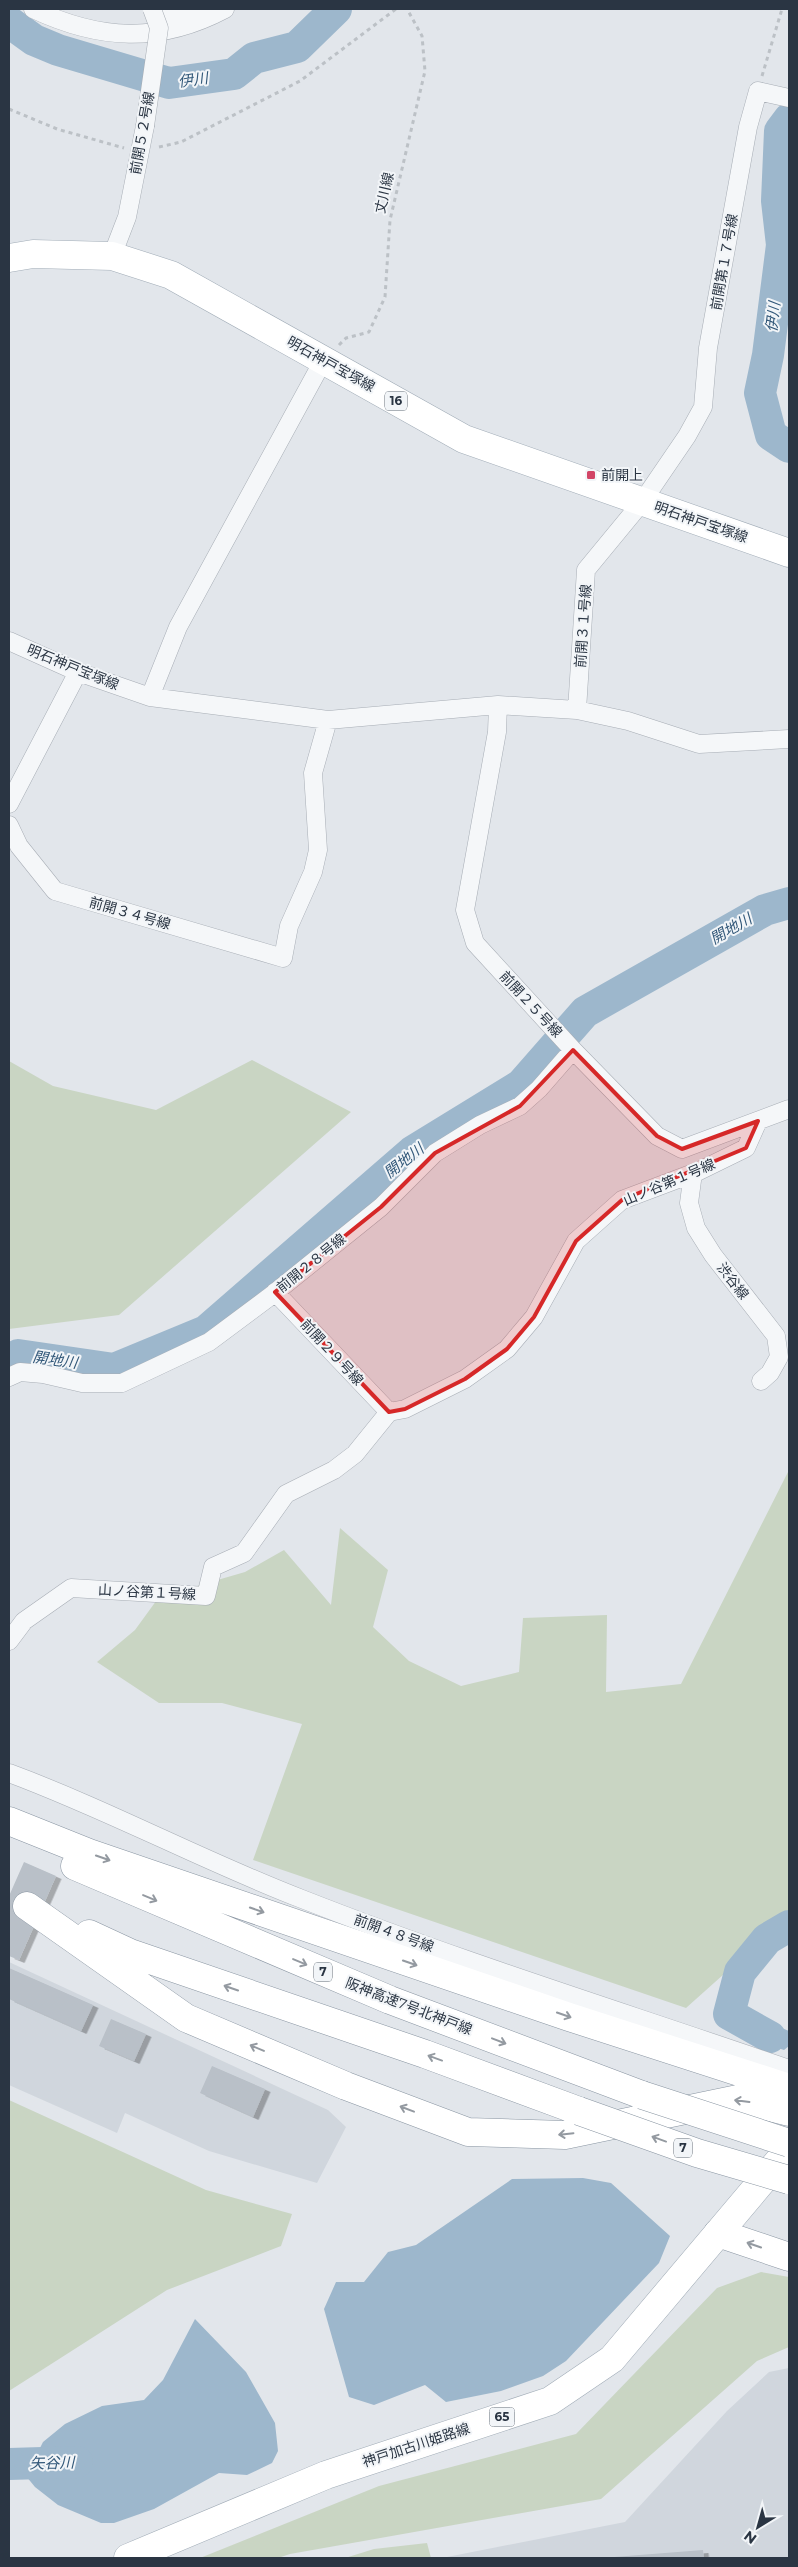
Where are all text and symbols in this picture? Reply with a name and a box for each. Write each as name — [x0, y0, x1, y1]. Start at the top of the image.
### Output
water label: 伊川 — [177, 68, 211, 91]
street label: 前開５２号線 — [126, 90, 158, 176]
street label: 丈川線 — [371, 171, 397, 215]
street label: 前開第１７号線 — [707, 212, 741, 312]
water label: 伊川 — [761, 299, 784, 333]
street label: 明石神戸宝塚線 — [284, 332, 378, 396]
road number: 16 — [385, 392, 407, 411]
place label: 前開上 — [601, 466, 643, 484]
marker: 前開上 — [585, 469, 597, 481]
street label: 明石神戸宝塚線 — [652, 498, 750, 546]
street label: 前開３１号線 — [571, 583, 595, 669]
street label: 明石神戸宝塚線 — [24, 640, 122, 694]
street label: 前開３４号線 — [87, 893, 173, 933]
water label: 開地川 — [707, 908, 757, 948]
street label: 前開２５号線 — [496, 967, 566, 1041]
water label: 開地川 — [380, 1138, 429, 1182]
street label: 山ノ谷第１号線 — [620, 1155, 718, 1209]
street label: 前開２８号線 — [273, 1230, 349, 1296]
street label: 渋谷線 — [713, 1259, 753, 1303]
street label: 前開２９号線 — [297, 1315, 367, 1389]
water label: 開地川 — [31, 1347, 81, 1372]
street label: 山ノ谷第１号線 — [98, 1580, 196, 1604]
one-way arrow — [95, 1854, 110, 1863]
one-way arrow — [142, 1893, 157, 1903]
one-way arrow — [248, 1906, 264, 1915]
street label: 前開４８号線 — [351, 1910, 437, 1956]
one-way arrow — [292, 1957, 307, 1967]
one-way arrow — [402, 1959, 418, 1968]
road number: 7 — [314, 1962, 332, 1981]
street label: 阪神高速7号北神戸線 — [343, 1974, 475, 2038]
one-way arrow — [224, 1983, 240, 1992]
one-way arrow — [556, 2011, 572, 2020]
one-way arrow — [491, 2037, 506, 2046]
one-way arrow — [250, 2043, 265, 2053]
one-way arrow — [427, 2053, 443, 2062]
one-way arrow — [734, 2096, 750, 2106]
one-way arrow — [400, 2104, 416, 2113]
one-way arrow — [558, 2129, 574, 2139]
one-way arrow — [652, 2134, 667, 2143]
road number: 7 — [674, 2138, 692, 2158]
one-way arrow — [747, 2240, 762, 2249]
road number: 65 — [490, 2408, 514, 2426]
street label: 神戸加古川姫路線 — [360, 2419, 472, 2471]
water label: 矢谷川 — [29, 2453, 77, 2472]
north arrow — [733, 2502, 783, 2552]
text: N — [740, 2527, 760, 2548]

